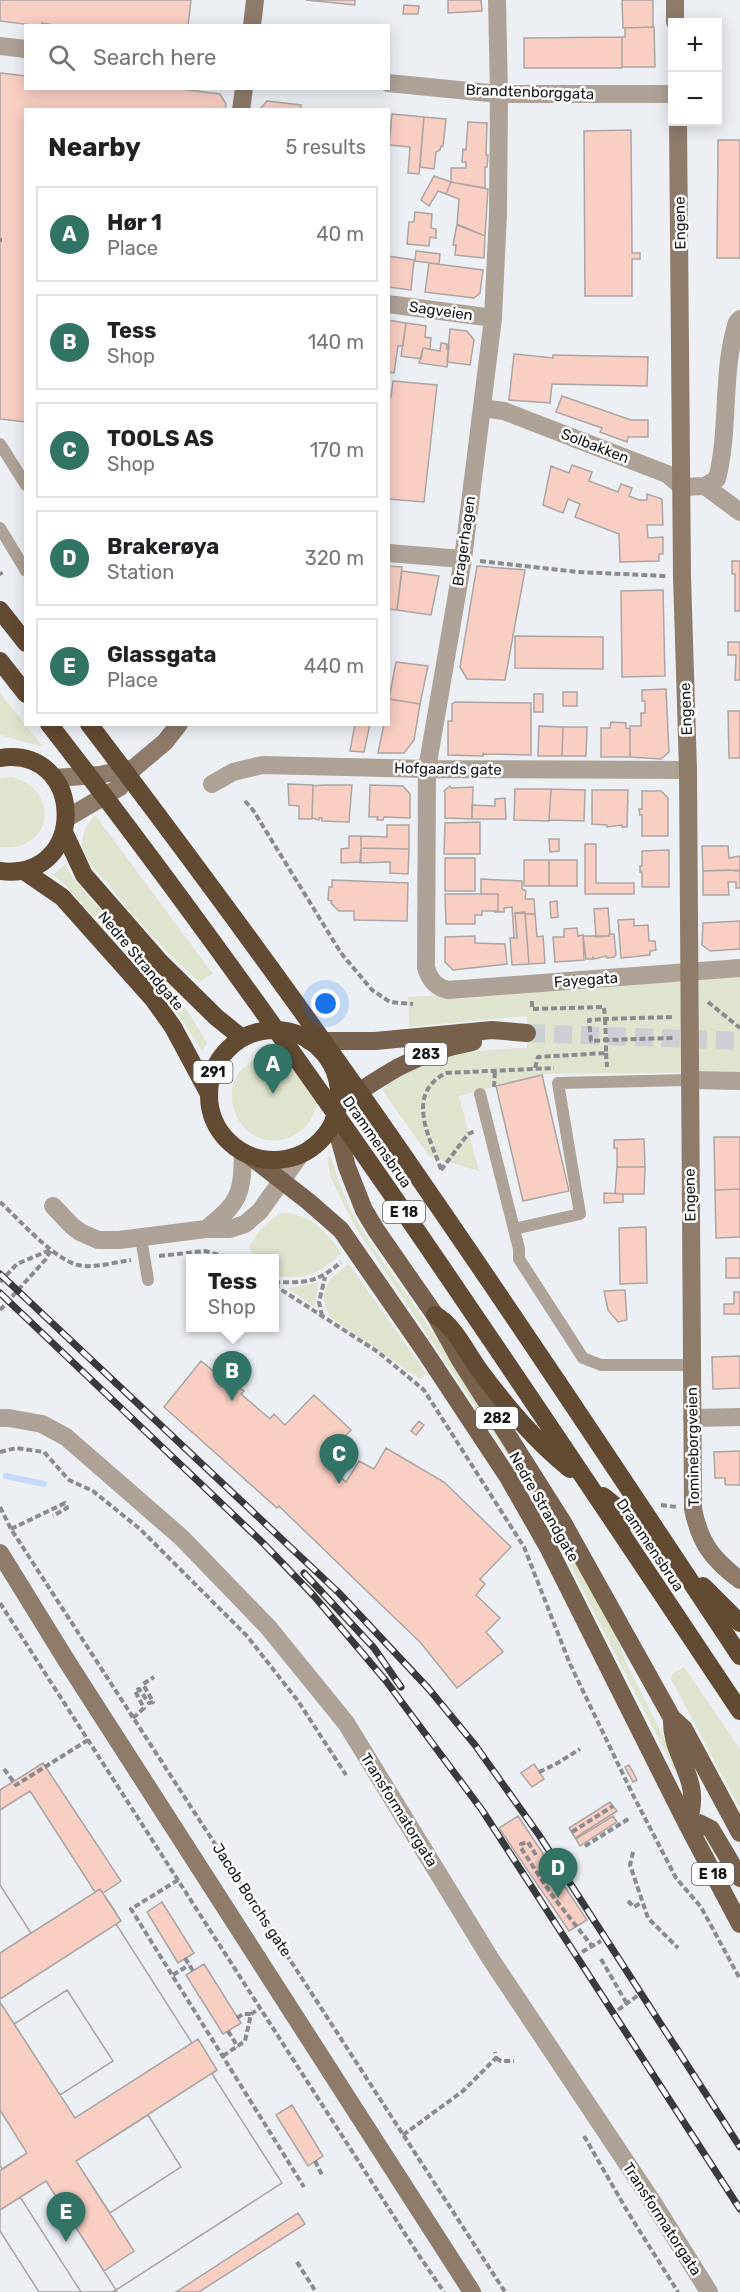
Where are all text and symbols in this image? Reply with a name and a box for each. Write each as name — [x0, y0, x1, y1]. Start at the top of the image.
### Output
map controls — [668, 18, 722, 126]
button: + — [668, 18, 722, 72]
search box — [24, 24, 390, 90]
icon: search — [45, 41, 78, 74]
text: Search here — [93, 44, 216, 71]
button: − — [668, 72, 722, 126]
street label: Brandtenborggata — [465, 81, 595, 103]
text: Nearby — [48, 132, 141, 163]
text: 5 results — [285, 135, 366, 159]
street label: Engene — [671, 196, 689, 250]
text: Hør 1 — [107, 209, 162, 236]
text: A — [62, 222, 77, 246]
text: 40 m — [316, 222, 364, 246]
text: Place — [107, 236, 158, 260]
street label: Sagveien — [408, 298, 474, 324]
text: Tess — [107, 317, 156, 344]
text: B — [62, 330, 77, 354]
text: 140 m — [308, 330, 364, 354]
text: Shop — [107, 344, 155, 368]
text: TOOLS AS — [107, 425, 214, 452]
street label: Solbakken — [558, 425, 632, 467]
text: C — [62, 438, 77, 462]
text: 170 m — [310, 438, 364, 462]
text: Shop — [107, 452, 155, 476]
street label: Bragerhagen — [449, 495, 479, 587]
text: Brakerøya — [107, 533, 219, 560]
text: D — [62, 546, 77, 570]
text: 320 m — [305, 546, 364, 570]
text: Station — [107, 560, 174, 584]
text: Glassgata — [107, 641, 217, 668]
text: E — [63, 654, 76, 678]
text: 440 m — [304, 654, 364, 678]
text: Place — [107, 668, 158, 692]
street label: Engene — [676, 682, 696, 736]
street label: Hofgaards gate — [394, 759, 502, 779]
street label: Nedre Strandgate — [94, 908, 188, 1014]
street label: Fayegata — [553, 969, 619, 991]
your location — [311, 989, 340, 1018]
road number: 283 — [405, 1043, 447, 1065]
pin: A — [254, 1044, 292, 1094]
road number: 291 — [194, 1061, 232, 1083]
street label: Drammensbrua — [339, 1093, 415, 1191]
street label: Engene — [681, 1168, 699, 1222]
road number: E 18 — [383, 1201, 425, 1223]
popup — [186, 1254, 279, 1332]
text: Tess — [208, 1268, 257, 1295]
text: Shop — [208, 1295, 256, 1319]
pin: B — [212, 1352, 252, 1401]
street label: Tomineborgveien — [683, 1387, 703, 1507]
road number: 282 — [476, 1407, 518, 1429]
pin: C — [320, 1434, 358, 1484]
street label: Nedre Strandgate — [505, 1449, 583, 1565]
street label: Drammensbrua — [612, 1495, 688, 1595]
street label: Transformatorgata — [357, 1750, 441, 1870]
street label: Jacob Borchs gate — [209, 1840, 295, 1960]
pin: D — [538, 1848, 578, 1898]
road number: E 18 — [692, 1863, 734, 1885]
street label: Transformatorgata — [619, 2159, 705, 2279]
pin: E — [46, 2192, 86, 2242]

